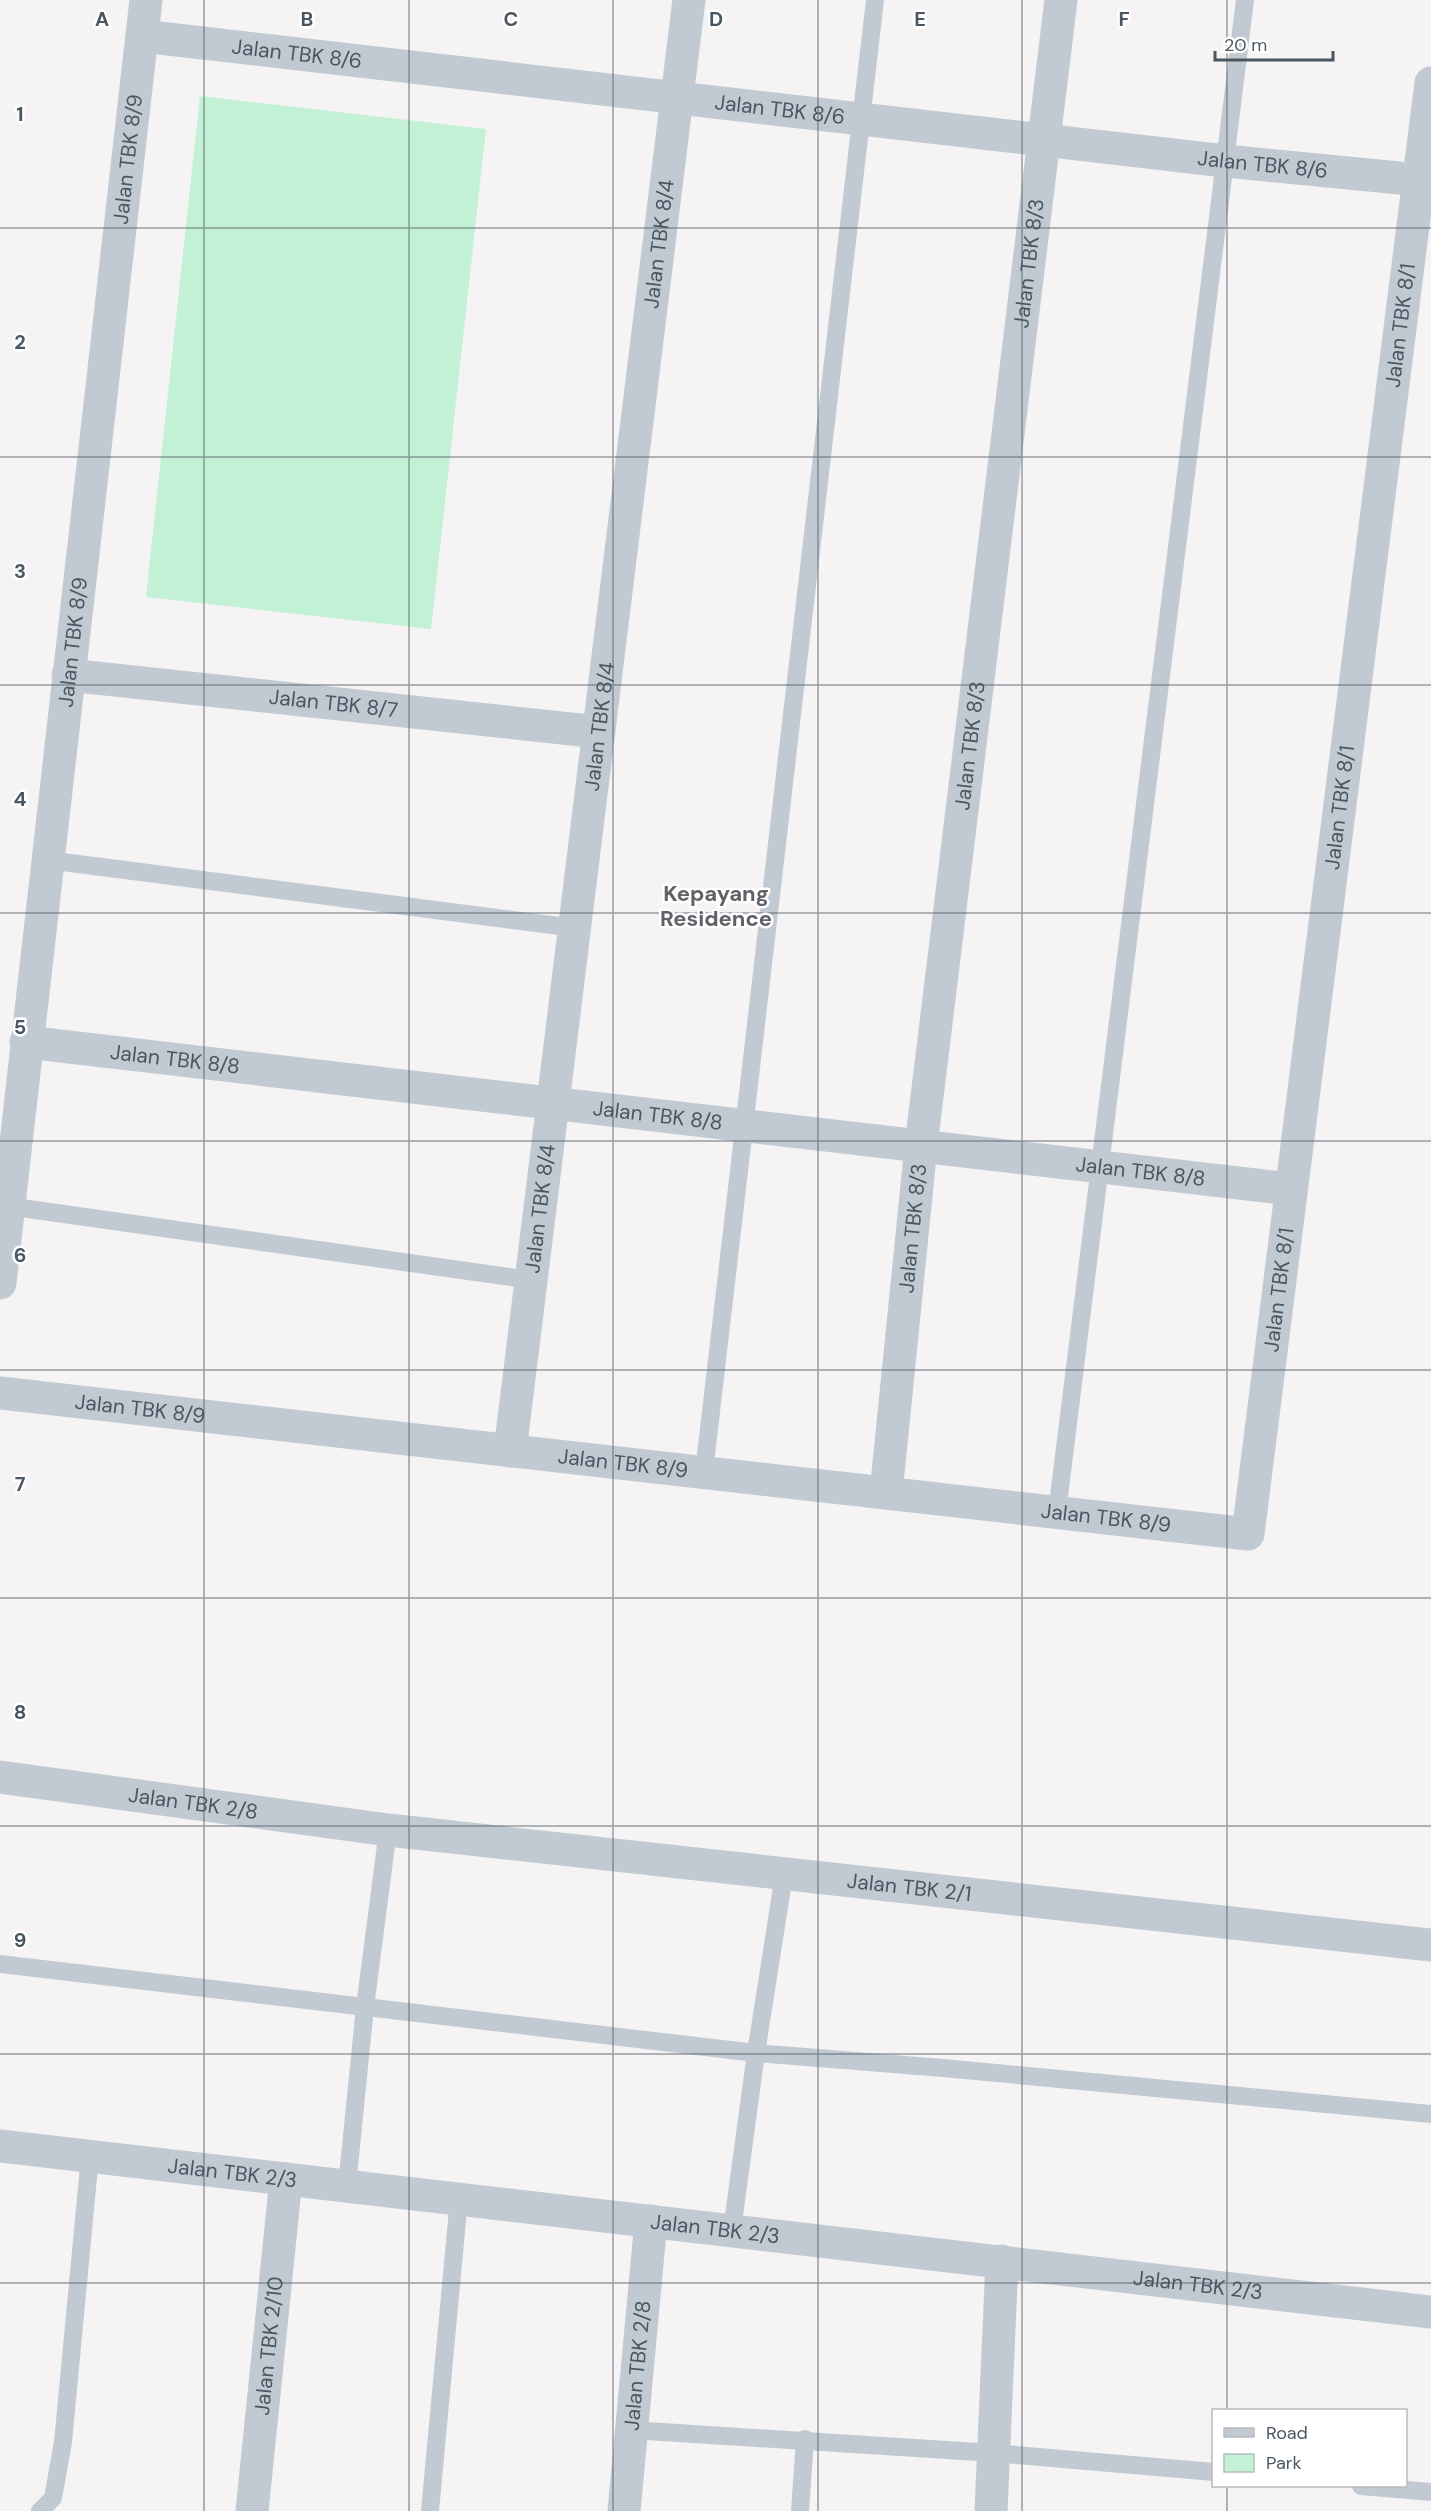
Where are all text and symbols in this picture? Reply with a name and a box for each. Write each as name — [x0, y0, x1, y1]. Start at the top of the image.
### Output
text: A — [95, 6, 109, 32]
text: B — [301, 6, 313, 32]
text: C — [504, 6, 518, 32]
text: D — [709, 6, 723, 32]
text: E — [914, 6, 926, 32]
text: F — [1118, 6, 1130, 32]
scale bar — [1215, 24, 1334, 62]
street label: Jalan TBK 8/6 — [230, 32, 364, 75]
text: 20 m — [1224, 33, 1267, 57]
street label: Jalan TBK 8/6 — [713, 88, 846, 131]
street label: Jalan TBK 8/9 — [107, 93, 149, 226]
text: 1 — [16, 101, 24, 127]
street label: Jalan TBK 8/6 — [1196, 144, 1329, 185]
street label: Jalan TBK 8/4 — [637, 178, 681, 310]
street label: Jalan TBK 8/3 — [1007, 197, 1051, 330]
street label: Jalan TBK 8/1 — [1379, 262, 1422, 389]
text: 2 — [14, 329, 26, 355]
text: 3 — [14, 558, 26, 584]
street label: Jalan TBK 8/9 — [52, 576, 94, 709]
street label: Jalan TBK 8/4 — [578, 660, 621, 793]
street label: Jalan TBK 8/3 — [948, 680, 992, 812]
street label: Jalan TBK 8/7 — [268, 683, 399, 724]
street label: Jalan TBK 8/1 — [1318, 744, 1361, 871]
text: 4 — [14, 786, 27, 812]
district label: Kepayang Residence — [660, 879, 772, 933]
text: 5 — [14, 1014, 26, 1040]
street label: Jalan TBK 8/8 — [109, 1038, 241, 1081]
street label: Jalan TBK 8/8 — [591, 1094, 724, 1137]
street label: Jalan TBK 8/4 — [518, 1143, 562, 1275]
street label: Jalan TBK 8/8 — [1074, 1150, 1207, 1193]
street label: Jalan TBK 8/3 — [892, 1162, 933, 1294]
street label: Jalan TBK 8/1 — [1257, 1226, 1300, 1354]
text: 6 — [14, 1242, 26, 1268]
street label: Jalan TBK 8/9 — [74, 1388, 207, 1430]
street label: Jalan TBK 8/9 — [557, 1442, 690, 1485]
text: 7 — [15, 1471, 26, 1497]
street label: Jalan TBK 8/9 — [1039, 1497, 1172, 1539]
text: 8 — [14, 1699, 26, 1725]
street label: Jalan TBK 2/8 — [127, 1781, 260, 1826]
street label: Jalan TBK 2/1 — [846, 1867, 973, 1908]
text: 9 — [14, 1927, 26, 1953]
street label: Jalan TBK 2/3 — [166, 2152, 299, 2194]
street label: Jalan TBK 2/3 — [649, 2208, 781, 2250]
street label: Jalan TBK 2/3 — [1132, 2264, 1264, 2306]
street label: Jalan TBK 2/10 — [248, 2275, 290, 2417]
street label: Jalan TBK 2/8 — [618, 2299, 658, 2432]
legend — [1212, 2409, 1407, 2487]
text: Road — [1266, 2421, 1308, 2445]
text: Park — [1266, 2451, 1302, 2475]

